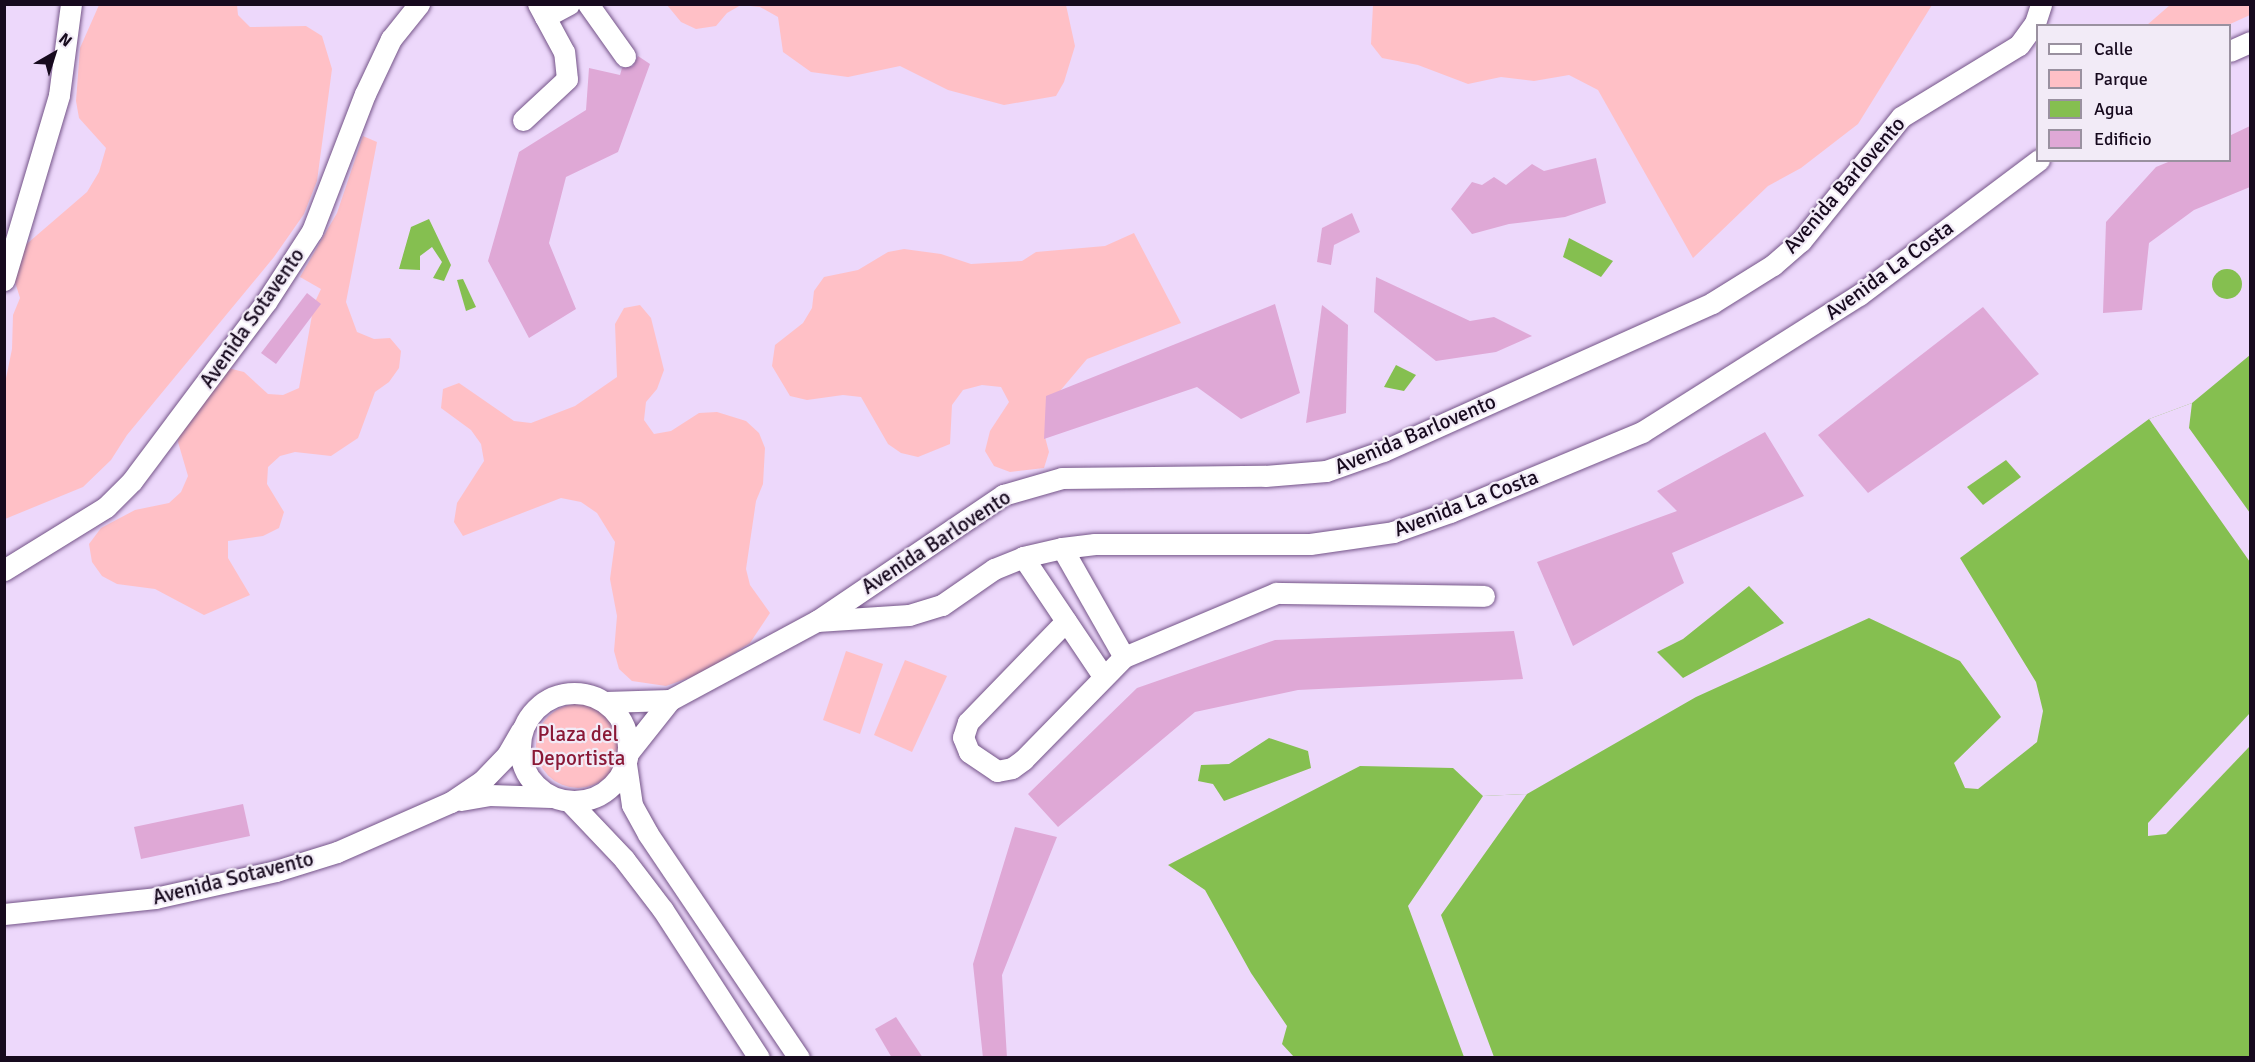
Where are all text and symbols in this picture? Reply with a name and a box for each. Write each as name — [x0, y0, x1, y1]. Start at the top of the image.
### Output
north arrow — [24, 24, 84, 84]
legend — [2036, 24, 2231, 162]
text: N — [55, 29, 76, 51]
text: Calle — [2094, 38, 2133, 60]
text: Parque — [2094, 68, 2148, 90]
text: Agua — [2094, 98, 2133, 120]
street label: Avenida Barlovento — [1778, 111, 1910, 259]
text: Edificio — [2094, 128, 2152, 150]
street label: Avenida La Costa — [1820, 215, 1958, 325]
street label: Avenida Sotavento — [194, 243, 310, 393]
street label: Avenida Barlovento — [1330, 389, 1500, 479]
street label: Avenida La Costa — [1390, 464, 1542, 542]
street label: Avenida Barlovento — [857, 484, 1015, 600]
park label: Plaza del Deportista — [531, 721, 625, 771]
street label: Avenida Sotavento — [150, 846, 316, 910]

